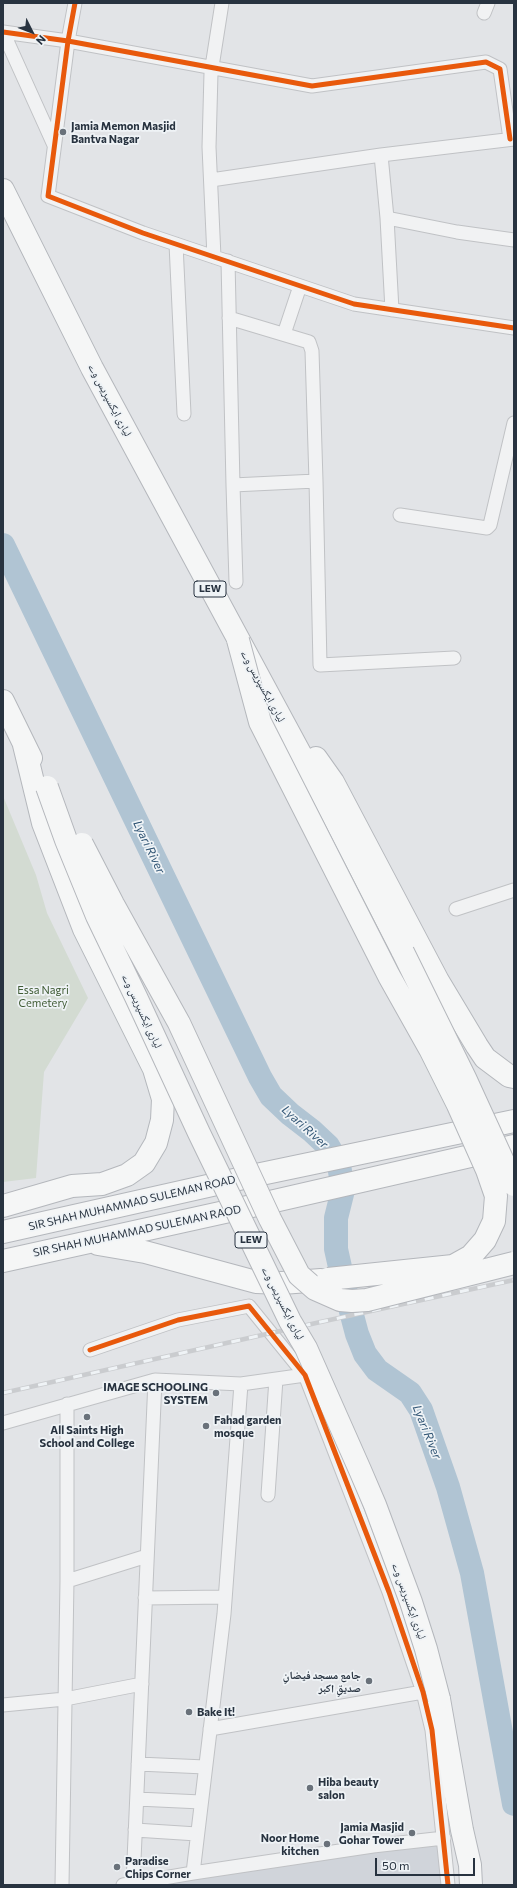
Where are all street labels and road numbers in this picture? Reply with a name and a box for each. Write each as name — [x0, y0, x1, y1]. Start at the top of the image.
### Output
street label: لیاری ایکسپریس وے — [85, 362, 135, 438]
road number: LEW — [194, 581, 226, 597]
street label: لیاری ایکسپریس وے — [238, 648, 288, 724]
street label: لیاری ایکسپریس وے — [119, 972, 165, 1050]
street label: SIR SHAH MUHAMMAD SULEMAN ROAD — [27, 1173, 237, 1233]
street label: SIR SHAH MUHAMMAD SULEMAN RAOD — [32, 1202, 242, 1260]
road number: LEW — [235, 1232, 267, 1248]
street label: لیاری ایکسپریس وے — [259, 1264, 307, 1342]
street label: لیاری ایکسپریس وے — [389, 1561, 429, 1641]

